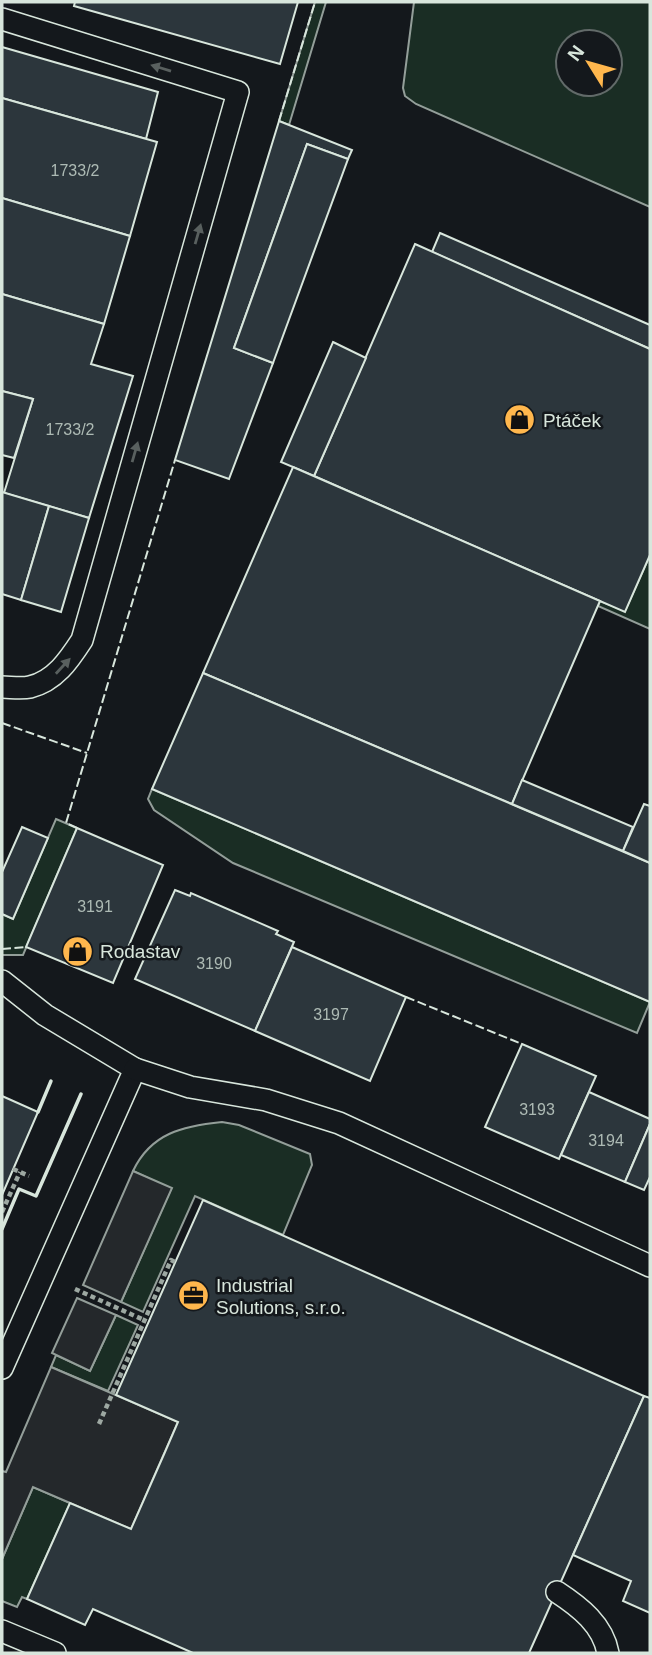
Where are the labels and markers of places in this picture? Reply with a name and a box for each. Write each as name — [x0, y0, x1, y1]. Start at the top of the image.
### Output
shop icon: Ptáček — [503, 403, 537, 437]
place label: Ptáček — [543, 410, 602, 431]
shop icon: Rodastav — [60, 934, 94, 968]
place label: Rodastav — [100, 941, 181, 962]
place label: Industrial Solutions, s.r.o. — [216, 1275, 346, 1318]
office icon: Industrial Solutions, s.r.o. — [176, 1279, 210, 1313]

